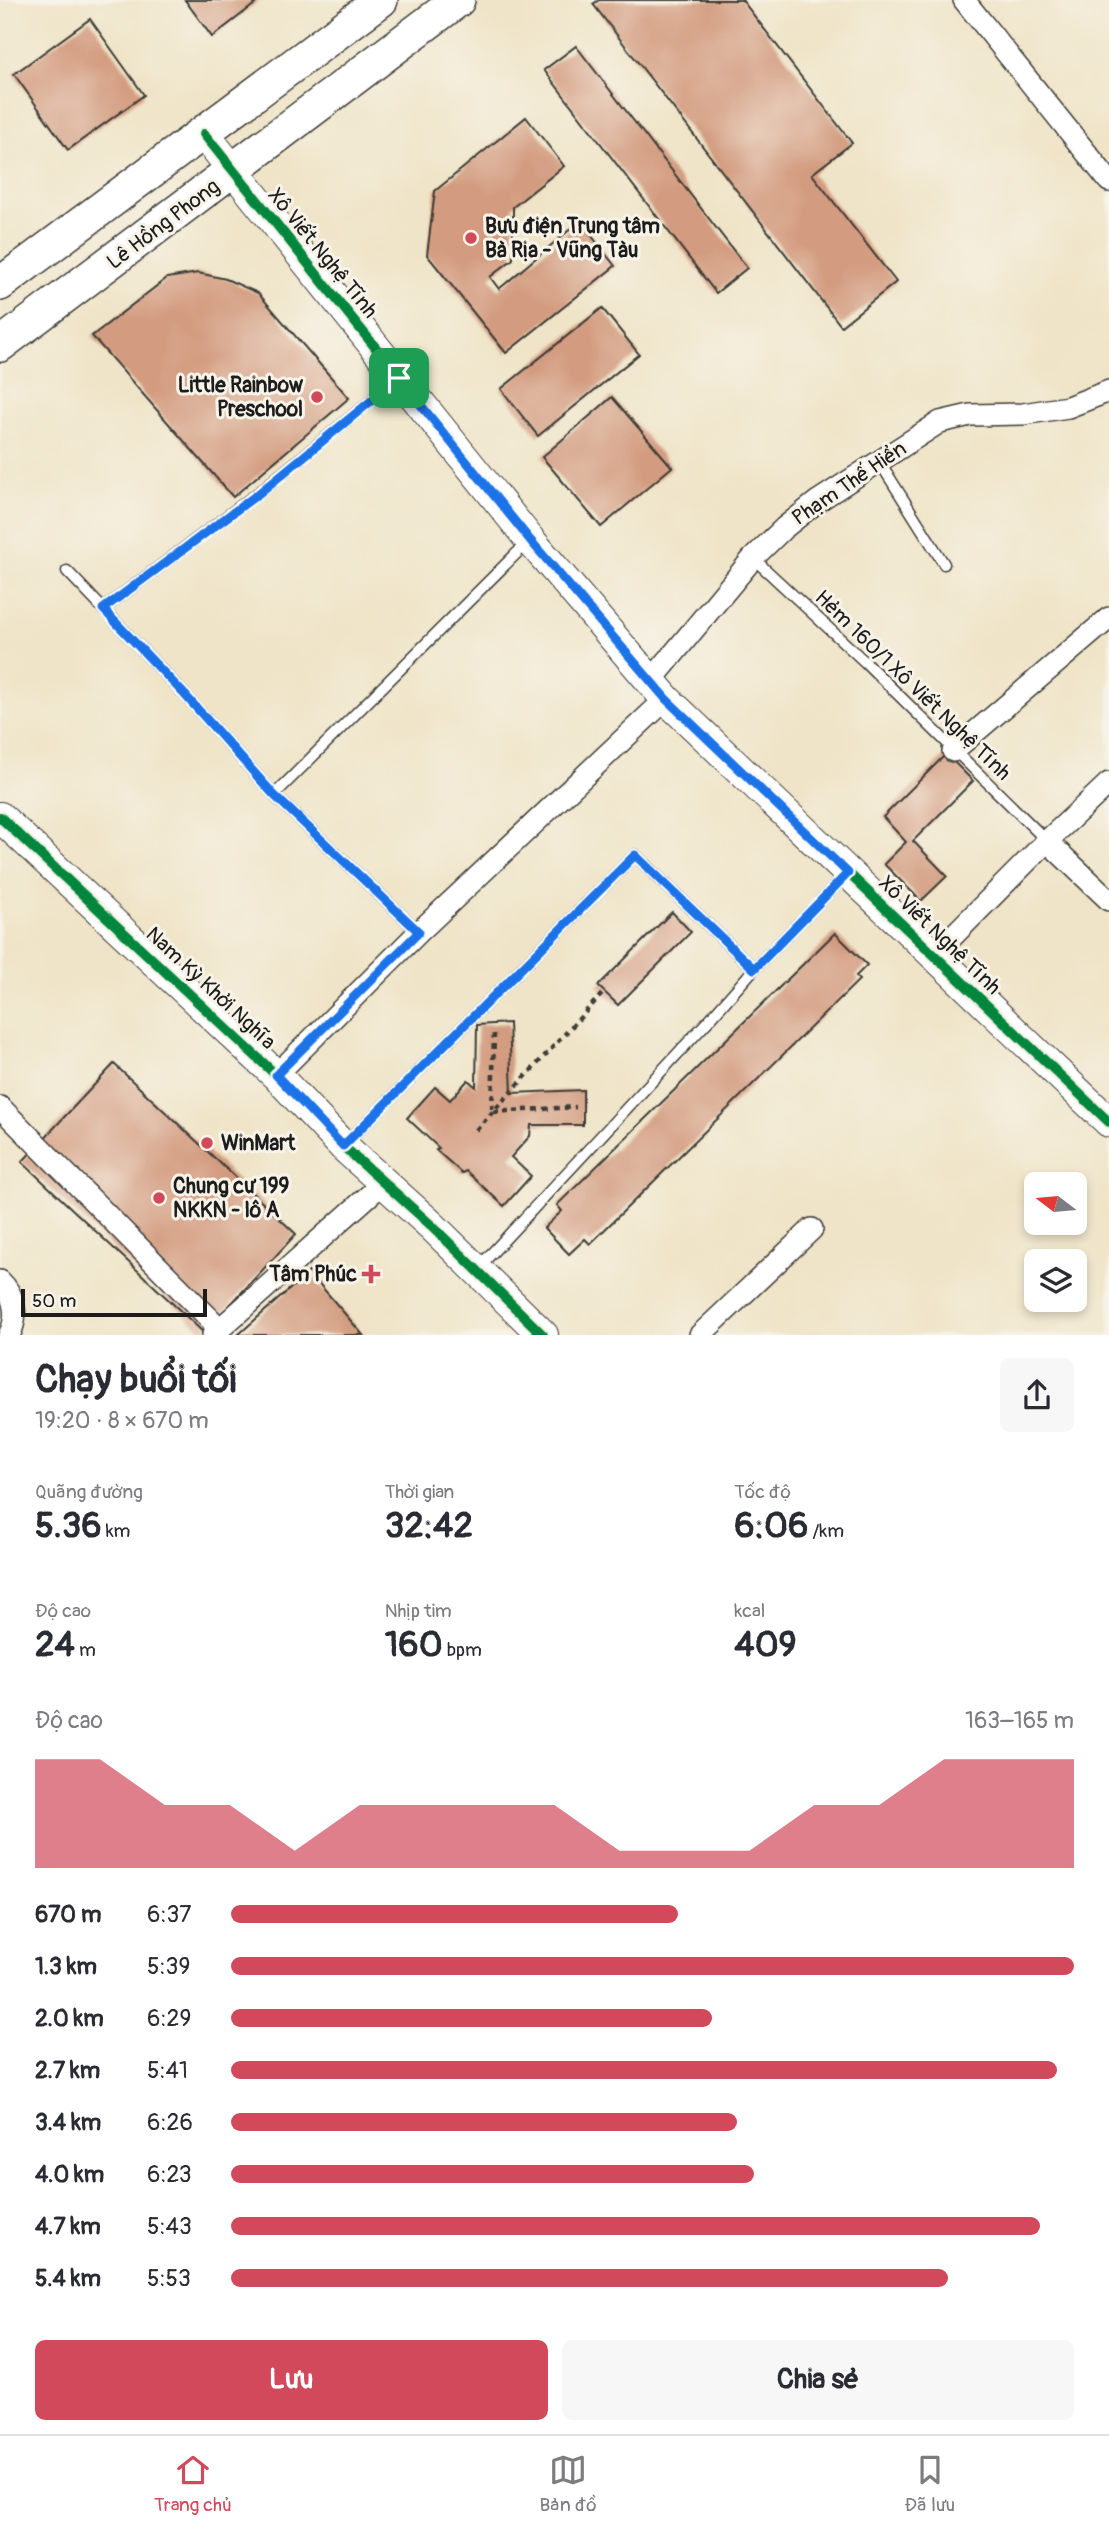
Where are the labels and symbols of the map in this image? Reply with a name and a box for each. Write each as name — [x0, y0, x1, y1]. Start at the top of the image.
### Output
street label: Lê Hồng Phong — [101, 172, 225, 276]
street label: Xô Viết Nghệ Tĩnh — [262, 183, 383, 324]
place label: Bưu điện Trung tâm Bà Rịa - Vũng Tàu — [485, 213, 660, 264]
marker: Bưu điện Trung tâm Bà Rịa - Vũng Tàu — [463, 230, 479, 246]
pin — [369, 348, 429, 408]
place label: Little Rainbow Preschool — [178, 372, 304, 423]
marker: Little Rainbow Preschool — [309, 389, 325, 405]
street label: Phạm Thế Hiển — [787, 435, 912, 532]
street label: Hẻm 160/1 Xô Viết Nghệ Tĩnh — [809, 584, 1016, 786]
street label: Xô Viết Nghệ Tĩnh — [873, 870, 1007, 1001]
street label: Nam Kỳ Khởi Nghĩa — [140, 921, 281, 1056]
place label: WinMart — [221, 1130, 296, 1157]
marker: WinMart — [199, 1135, 215, 1151]
north arrow — [1024, 1172, 1087, 1236]
place label: Chung cư 199 NKKN - lô A — [173, 1173, 289, 1224]
marker: Chung cư 199 NKKN - lô A — [151, 1190, 167, 1206]
place label: Tâm Phúc — [268, 1261, 357, 1288]
marker: Tâm Phúc — [363, 1266, 379, 1282]
scale bar — [21, 1286, 206, 1318]

